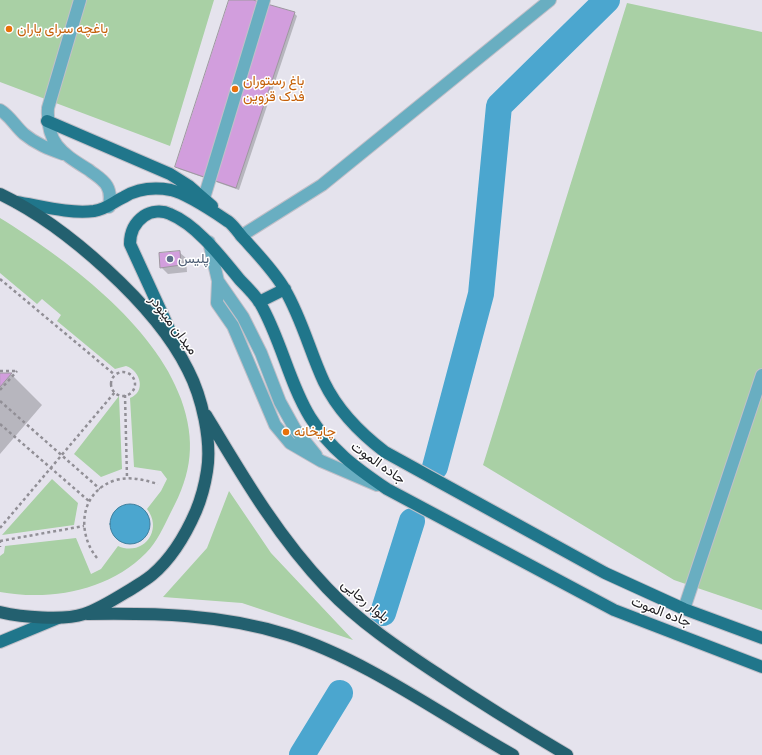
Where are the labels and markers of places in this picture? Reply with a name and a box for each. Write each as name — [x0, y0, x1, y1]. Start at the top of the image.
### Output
place label: باغچه سرای یاران — [17, 21, 108, 37]
marker: باغچه سرای یاران — [4, 24, 14, 34]
place label: باغ رستوران فدک قزوین — [243, 73, 305, 106]
marker: باغ رستوران فدک قزوین — [230, 84, 240, 94]
place label: پلیس — [178, 251, 209, 267]
marker: پلیس — [165, 254, 175, 264]
place label: چایخانه — [294, 424, 336, 440]
marker: چایخانه — [281, 427, 291, 437]

